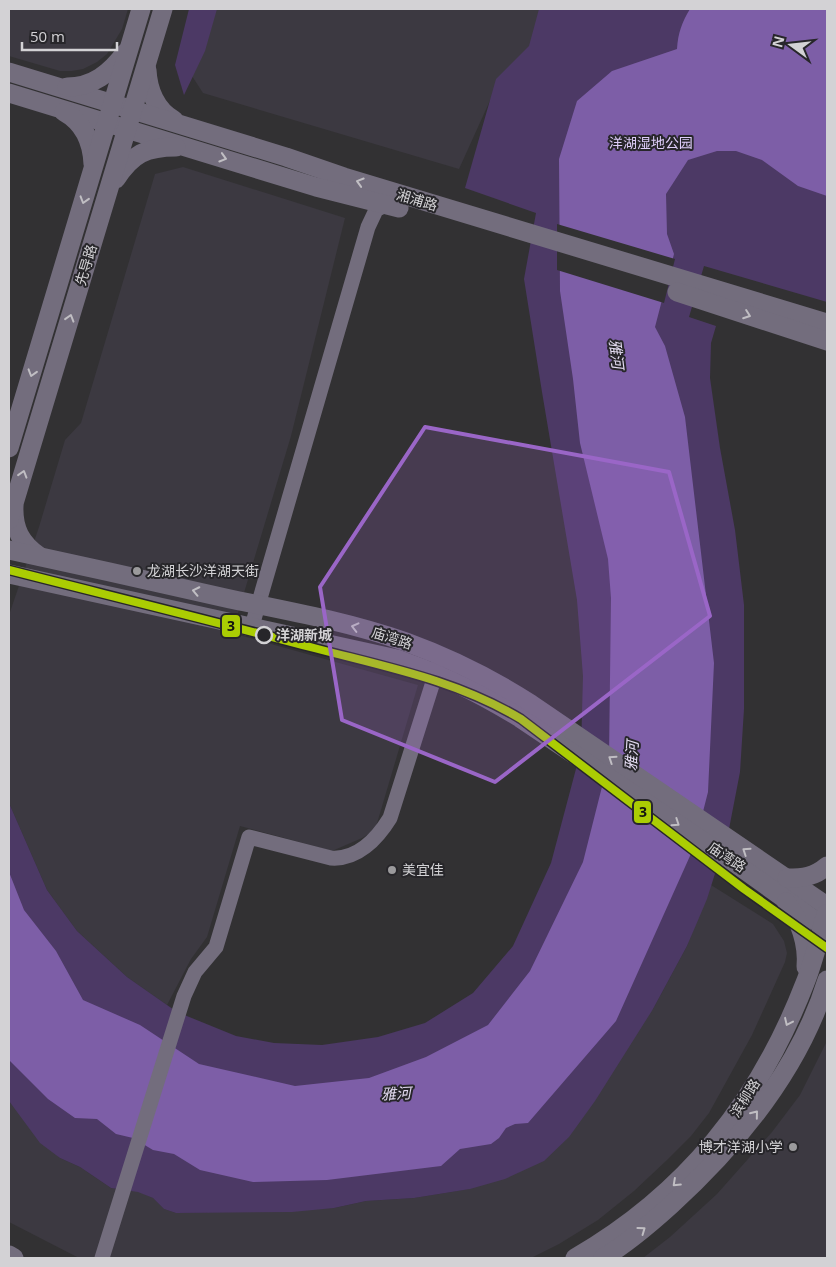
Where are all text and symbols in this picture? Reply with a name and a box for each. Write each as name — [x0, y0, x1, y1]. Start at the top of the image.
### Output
scale bar — [22, 20, 118, 52]
north arrow — [766, 20, 816, 70]
text: 50 m — [30, 26, 65, 46]
text: N — [767, 34, 789, 49]
park label: 洋湖湿地公园 — [609, 133, 693, 152]
one-way arrow — [218, 153, 226, 163]
one-way arrow — [356, 178, 365, 188]
street label: 湘浦路 — [394, 184, 440, 215]
one-way arrow — [79, 196, 89, 204]
street label: 先导路 — [70, 242, 101, 288]
one-way arrow — [742, 309, 751, 319]
one-way arrow — [64, 314, 74, 323]
water label: 雅河 — [605, 338, 629, 373]
one-way arrow — [27, 368, 37, 376]
one-way arrow — [17, 470, 27, 478]
place label: 龙湖长沙洋湖天街 — [147, 561, 259, 580]
marker: 龙湖长沙洋湖天街 — [131, 565, 143, 577]
one-way arrow — [192, 586, 201, 597]
line badge: 3 — [221, 614, 241, 638]
text: 3 — [227, 616, 235, 635]
one-way arrow — [350, 622, 359, 633]
street label: 庙湾路 — [369, 622, 415, 653]
place label: 洋湖新城 — [276, 625, 332, 644]
marker: 洋湖新城 — [255, 626, 273, 644]
water label: 雅河 — [620, 737, 642, 772]
one-way arrow — [608, 756, 618, 765]
line badge: 3 — [633, 800, 652, 824]
text: 3 — [639, 802, 647, 821]
one-way arrow — [670, 817, 680, 826]
street label: 庙湾路 — [705, 837, 750, 876]
one-way arrow — [743, 848, 752, 857]
place label: 美宜佳 — [402, 860, 444, 879]
marker: 美宜佳 — [386, 864, 398, 876]
one-way arrow — [784, 1017, 795, 1026]
street label: 滨柳路 — [725, 1075, 764, 1121]
water label: 雅河 — [380, 1082, 414, 1104]
one-way arrow — [750, 1110, 759, 1119]
place label: 博才洋湖小学 — [699, 1137, 783, 1156]
marker: 博才洋湖小学 — [787, 1141, 799, 1153]
one-way arrow — [672, 1177, 681, 1186]
one-way arrow — [636, 1227, 646, 1236]

